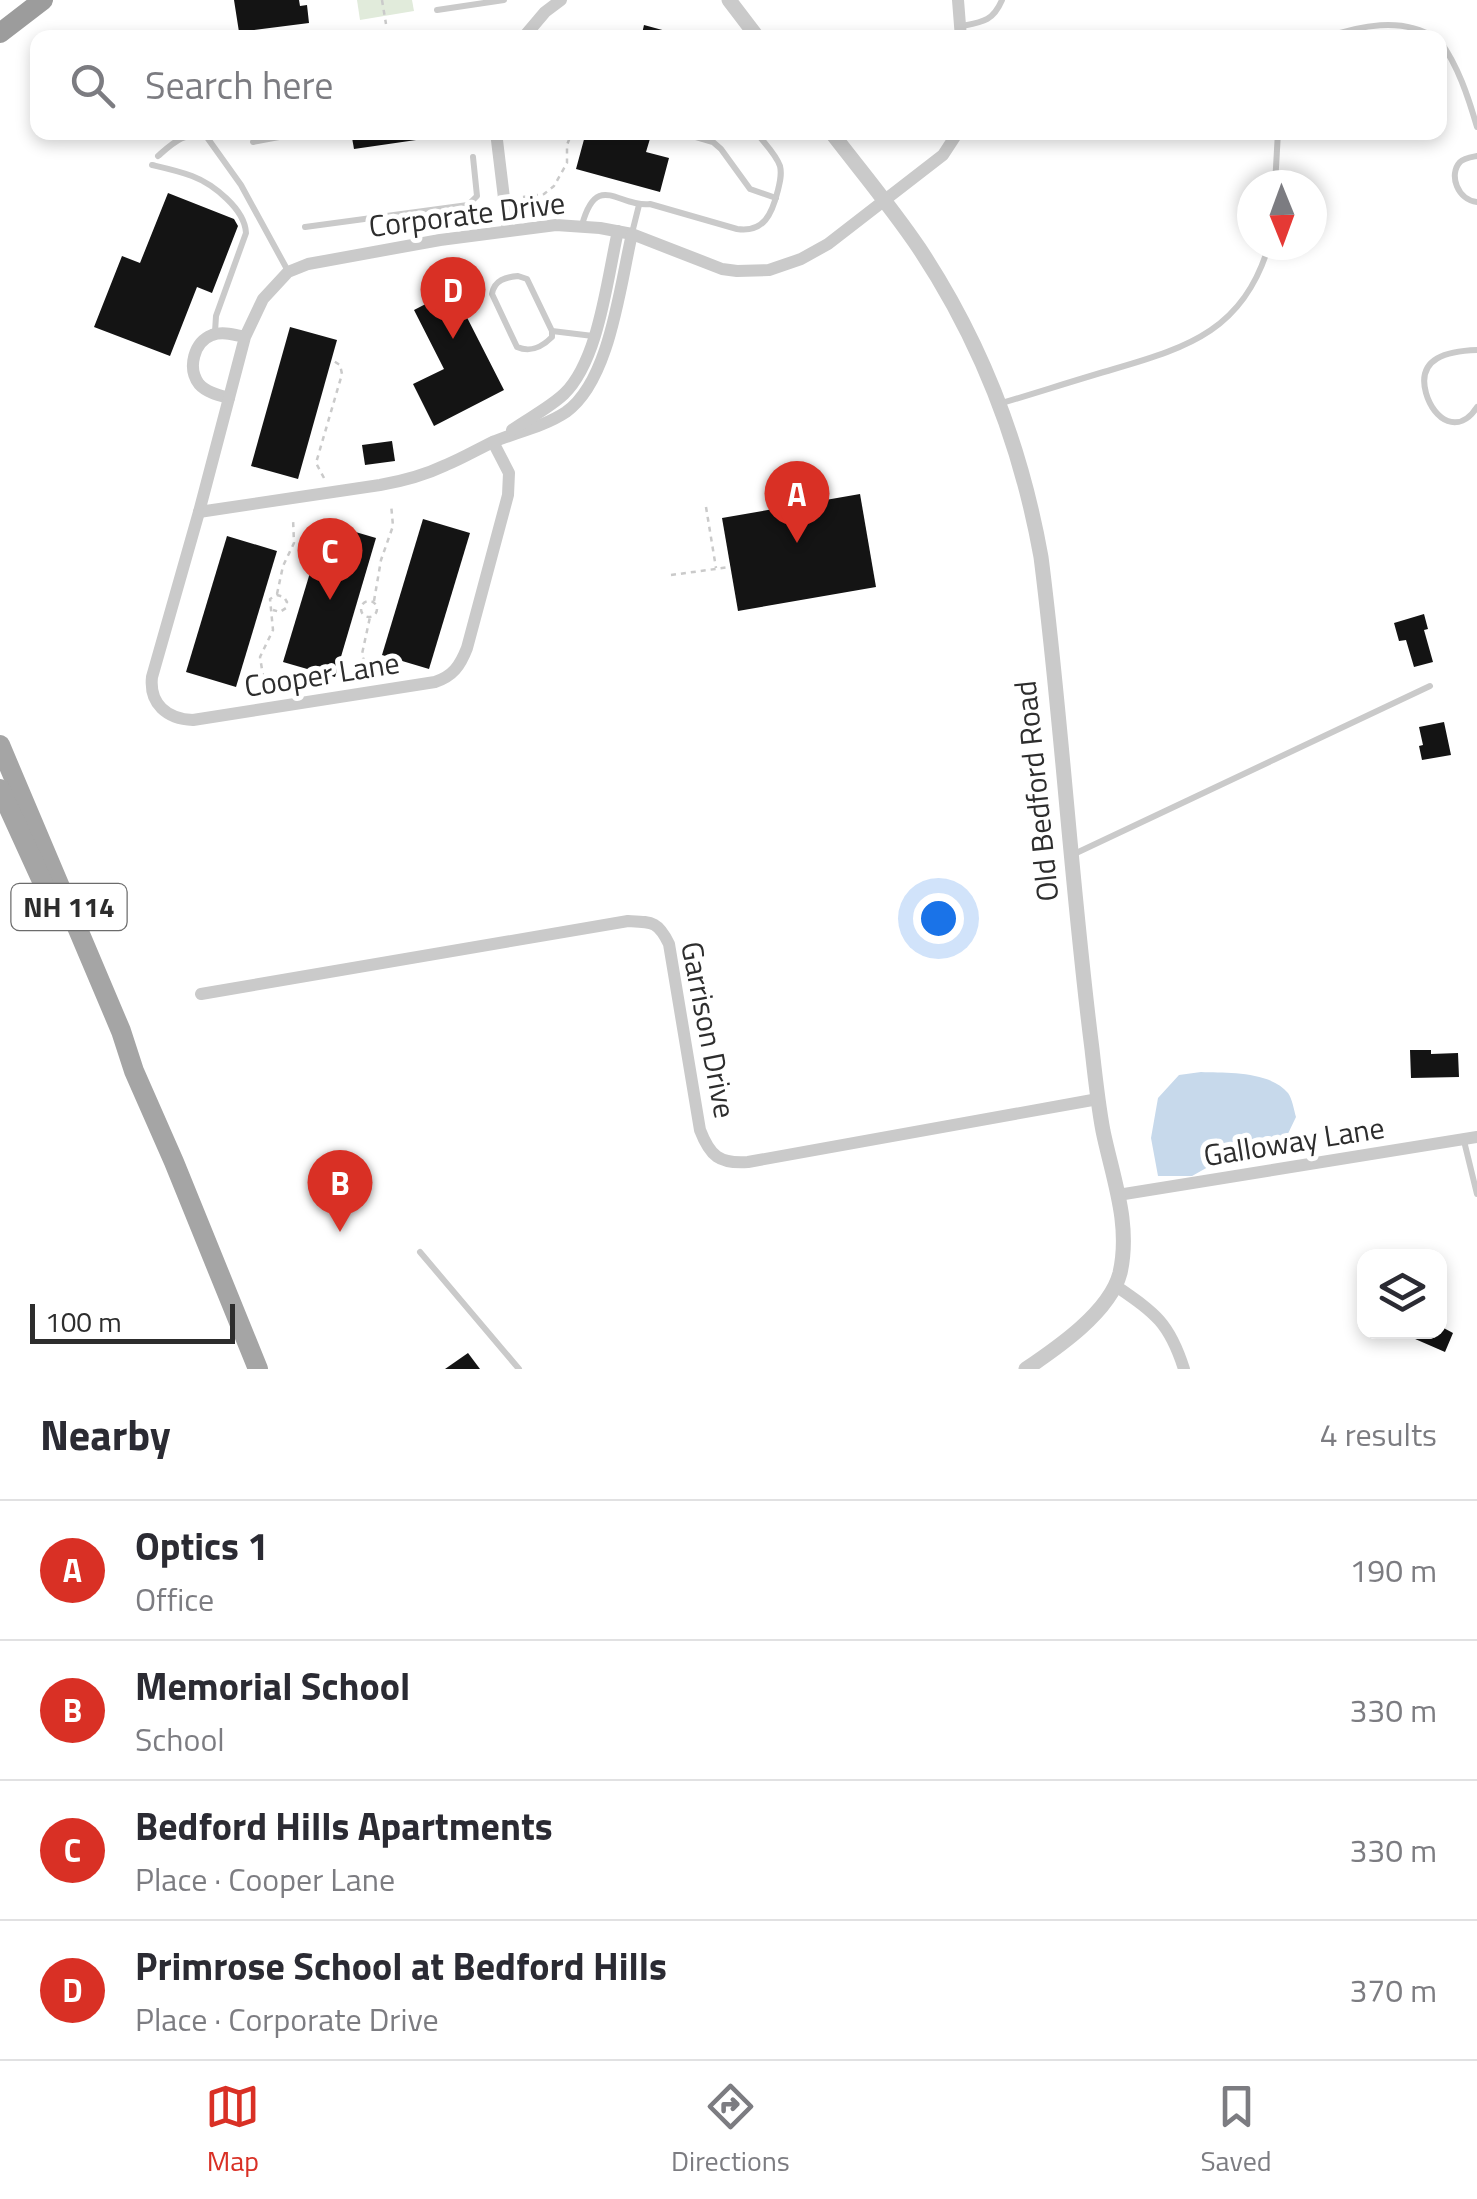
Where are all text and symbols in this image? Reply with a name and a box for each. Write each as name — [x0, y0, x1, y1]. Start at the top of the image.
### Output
search box — [30, 30, 1447, 140]
text: Search here — [145, 56, 333, 114]
icon: search — [65, 58, 120, 113]
north arrow — [1237, 170, 1327, 260]
street label: Corporate Drive — [366, 179, 568, 249]
pin: D — [420, 256, 486, 339]
pin: A — [764, 460, 830, 543]
pin: C — [298, 518, 362, 600]
street label: Cooper Lane — [241, 639, 403, 709]
street label: Old Bedford Road — [1002, 678, 1070, 904]
road number: NH 114 — [12, 884, 126, 930]
your location — [913, 893, 964, 944]
street label: Garrison Drive — [669, 938, 749, 1122]
street label: Galloway Lane — [1200, 1104, 1388, 1178]
pin: B — [308, 1150, 372, 1232]
map controls — [1357, 1249, 1447, 1339]
button: layers — [1357, 1249, 1447, 1339]
scale bar — [30, 1299, 235, 1344]
text: 100 m — [45, 1300, 122, 1343]
text: Nearby — [40, 1402, 171, 1466]
text: 4 results — [1320, 1410, 1437, 1458]
text: Optics 1 — [135, 1517, 269, 1575]
text: A — [63, 1546, 82, 1594]
text: 190 m — [1349, 1546, 1437, 1594]
text: Office — [135, 1575, 214, 1623]
text: Memorial School — [135, 1657, 410, 1715]
text: B — [63, 1686, 82, 1734]
text: 330 m — [1349, 1686, 1437, 1734]
text: School — [135, 1715, 225, 1763]
text: Bedford Hills Apartments — [135, 1797, 553, 1855]
text: C — [64, 1826, 81, 1874]
text: 330 m — [1349, 1826, 1437, 1874]
text: Place · Cooper Lane — [135, 1855, 395, 1903]
text: Primrose School at Bedford Hills — [135, 1937, 667, 1995]
text: D — [62, 1966, 83, 2014]
text: 370 m — [1349, 1966, 1437, 2014]
text: Place · Corporate Drive — [135, 1995, 439, 2043]
tab: Map — [205, 2079, 260, 2182]
tab: Directions — [671, 2079, 790, 2182]
tab: Saved — [1200, 2079, 1272, 2182]

